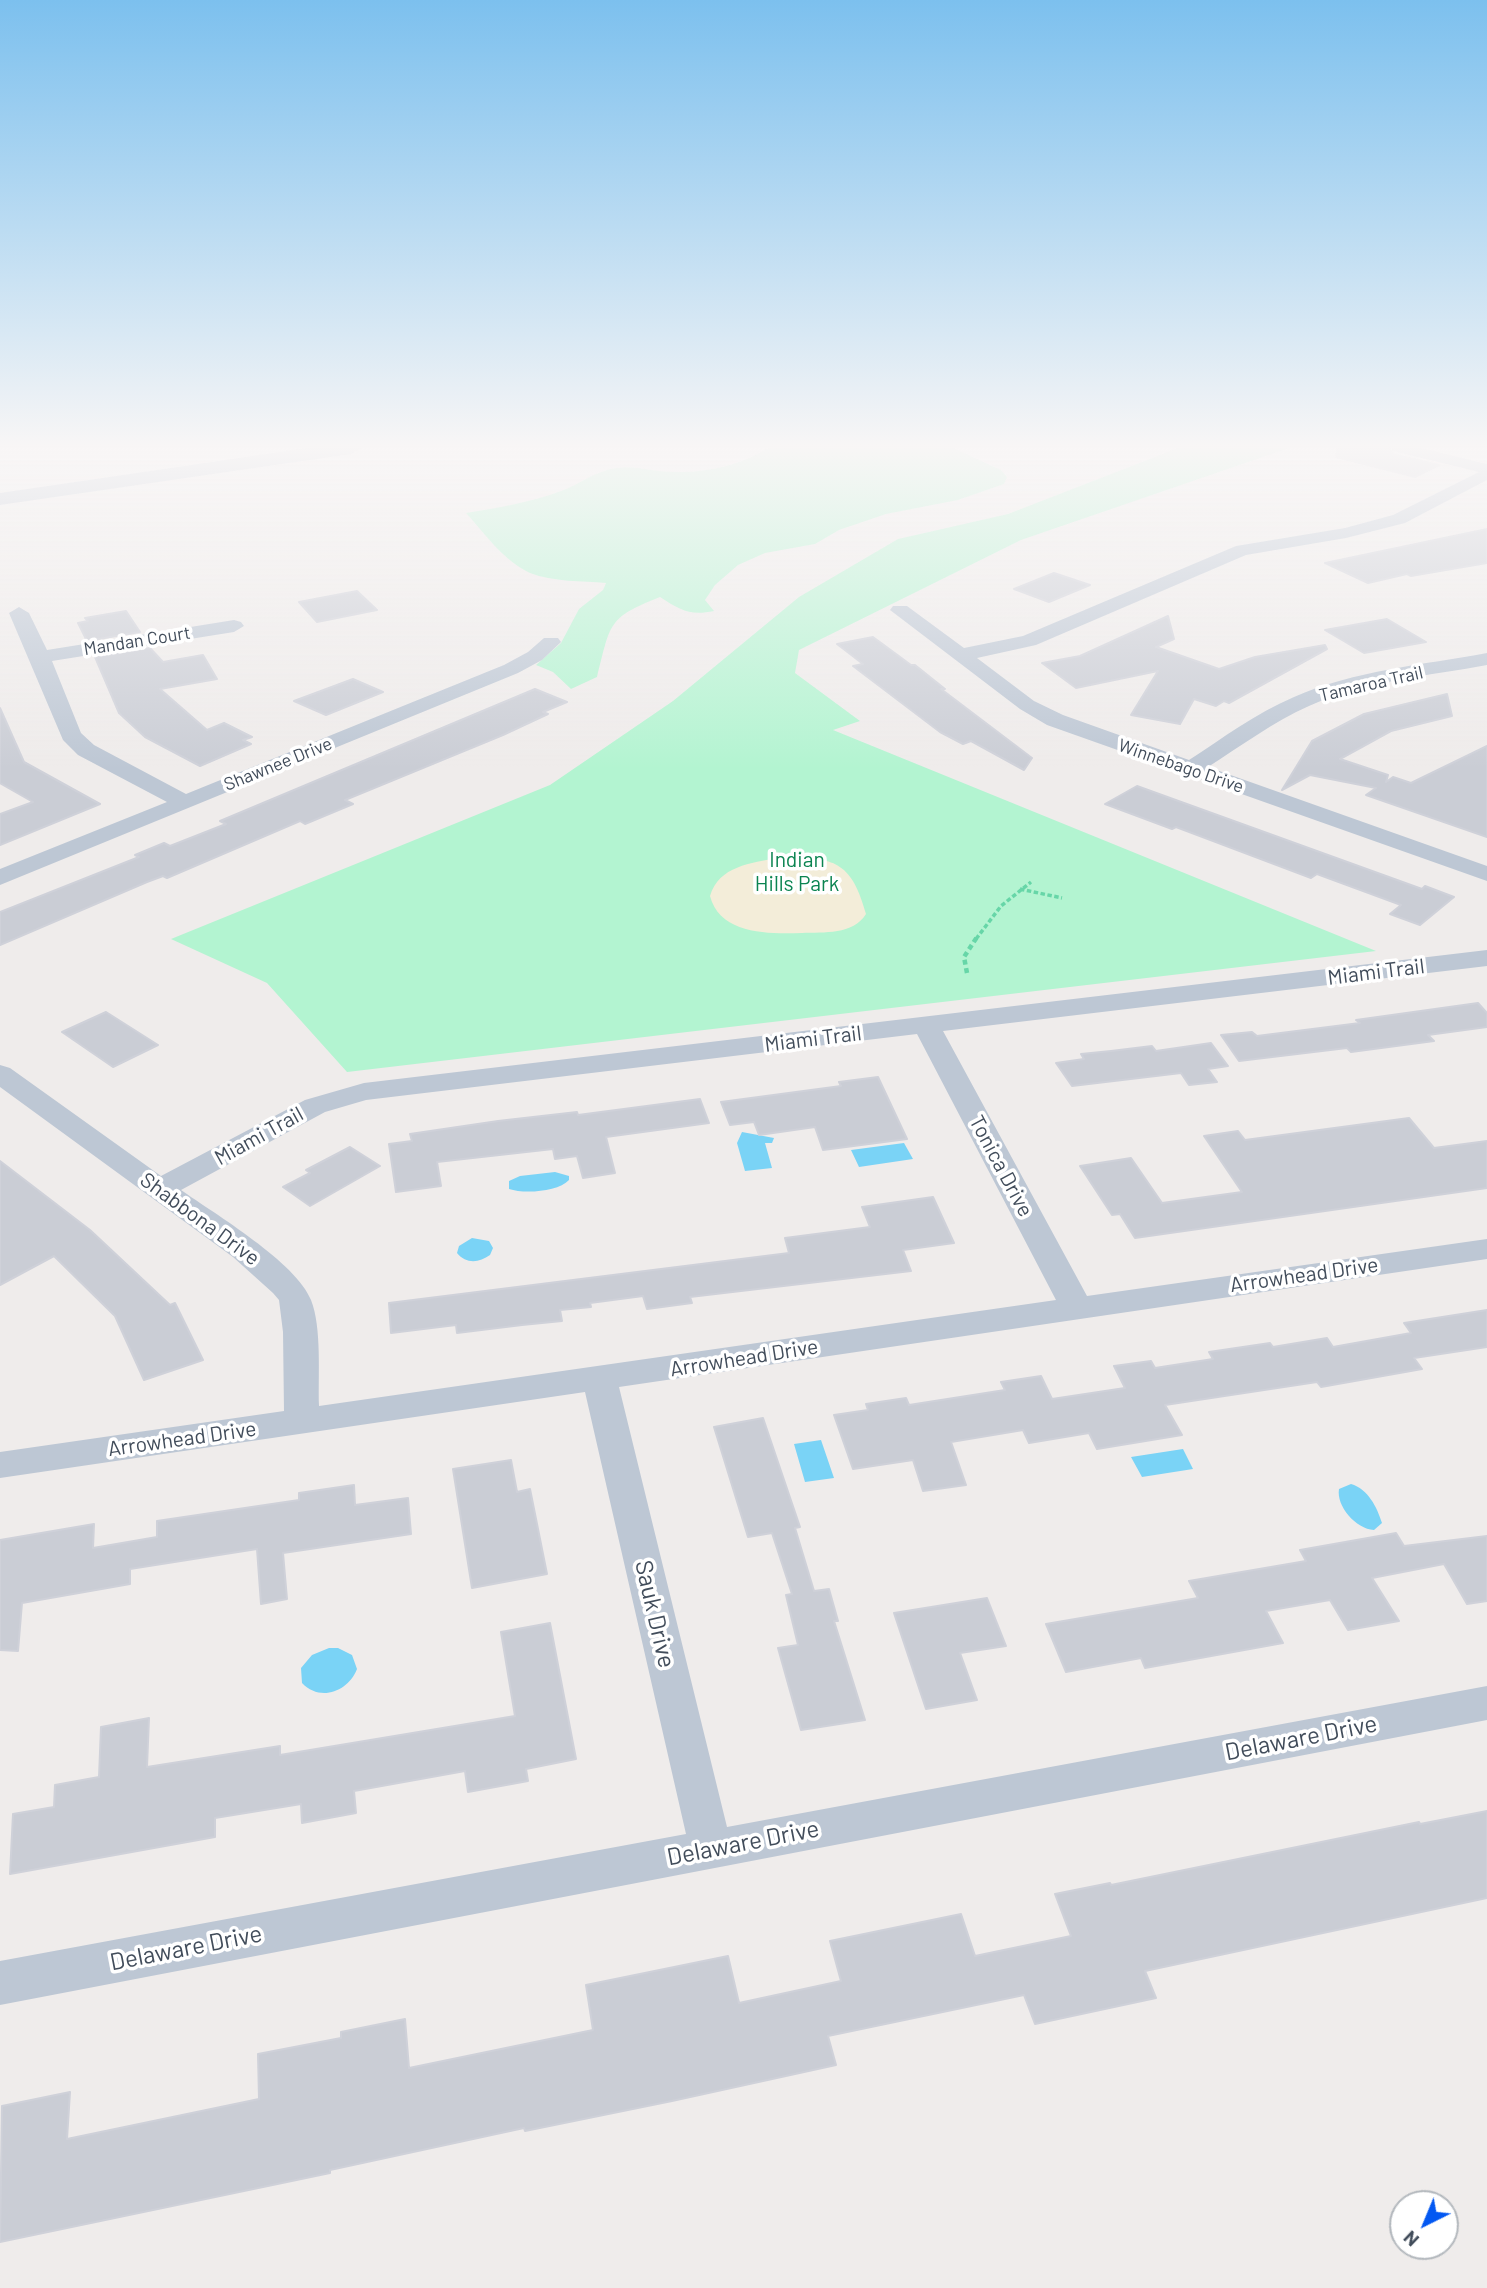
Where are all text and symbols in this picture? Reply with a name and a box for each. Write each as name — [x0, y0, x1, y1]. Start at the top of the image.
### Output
street label: Mandan Court — [82, 622, 192, 660]
street label: Tamaroa Trail — [1317, 662, 1425, 706]
street label: Shawnee Drive — [221, 732, 335, 796]
street label: Winnebago Drive — [1115, 734, 1247, 798]
park label: Indian Hills Park — [755, 847, 839, 897]
street label: Miami Trail — [1326, 954, 1426, 990]
street label: Miami Trail — [763, 1021, 863, 1057]
street label: Miami Trail — [210, 1101, 308, 1171]
street label: Tonica Drive — [964, 1111, 1038, 1221]
street label: Shabbona Drive — [135, 1167, 265, 1271]
street label: Arrowhead Drive — [1228, 1252, 1380, 1298]
street label: Arrowhead Drive — [668, 1334, 820, 1382]
street label: Arrowhead Drive — [106, 1416, 258, 1462]
street label: Sauk Drive — [629, 1557, 681, 1671]
street label: Delaware Drive — [1223, 1709, 1379, 1767]
street label: Delaware Drive — [665, 1814, 821, 1872]
street label: Delaware Drive — [108, 1919, 264, 1977]
north arrow — [1389, 2190, 1459, 2260]
text: N — [1398, 2227, 1423, 2252]

